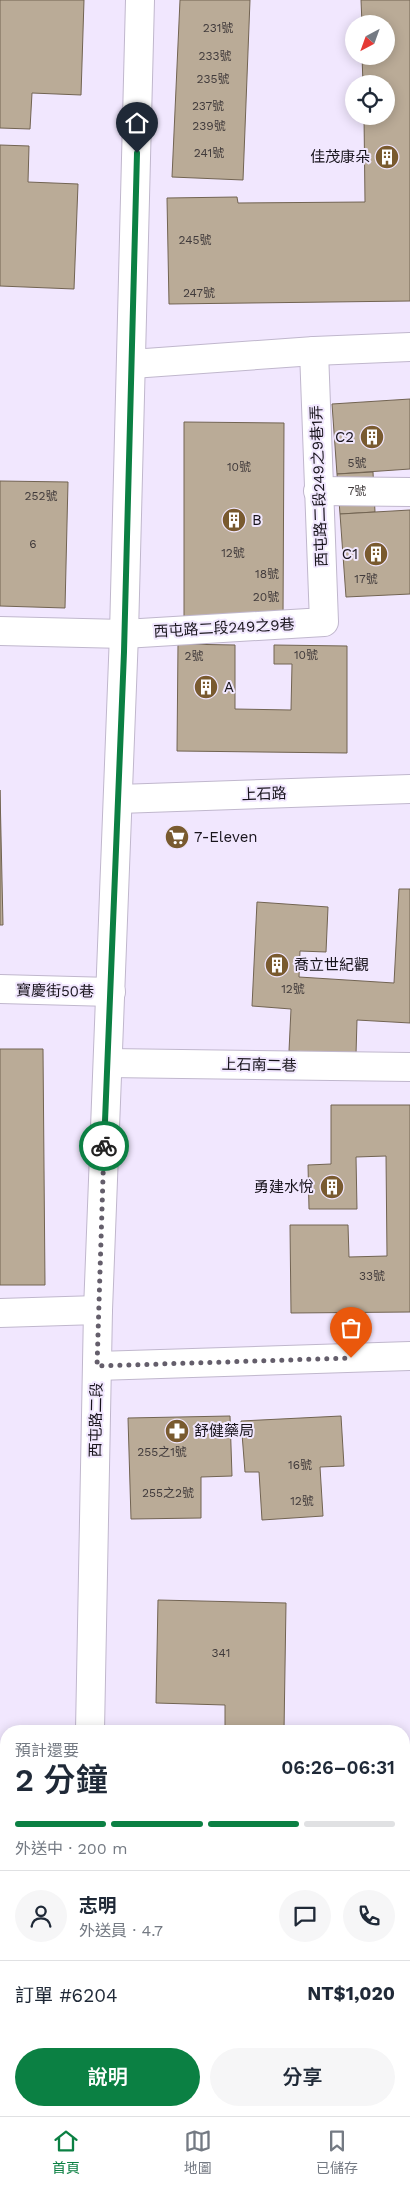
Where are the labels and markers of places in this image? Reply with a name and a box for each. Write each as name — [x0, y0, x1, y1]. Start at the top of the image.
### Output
pin — [116, 102, 158, 153]
building icon: 佳茂康朵 — [374, 144, 400, 170]
place label: 佳茂康朵 — [310, 148, 370, 166]
building icon: C2 — [359, 424, 385, 450]
place label: C2 — [335, 428, 354, 446]
building icon: B — [221, 507, 247, 533]
place label: B — [252, 511, 262, 529]
building icon: C1 — [363, 541, 389, 567]
place label: C1 — [342, 545, 358, 563]
building icon: A — [193, 674, 219, 700]
place label: A — [224, 678, 234, 696]
supermarket icon: 7-Eleven — [164, 824, 190, 850]
place label: 7-Eleven — [194, 828, 258, 846]
building icon: 喬立世紀觀 — [264, 952, 290, 978]
place label: 喬立世紀觀 — [294, 956, 369, 974]
building icon: 勇建水悅 — [319, 1174, 345, 1200]
place label: 勇建水悅 — [254, 1178, 314, 1196]
pin — [330, 1307, 372, 1358]
pharmacy icon: 舒健藥局 — [164, 1418, 190, 1444]
place label: 舒健藥局 — [194, 1422, 254, 1440]

